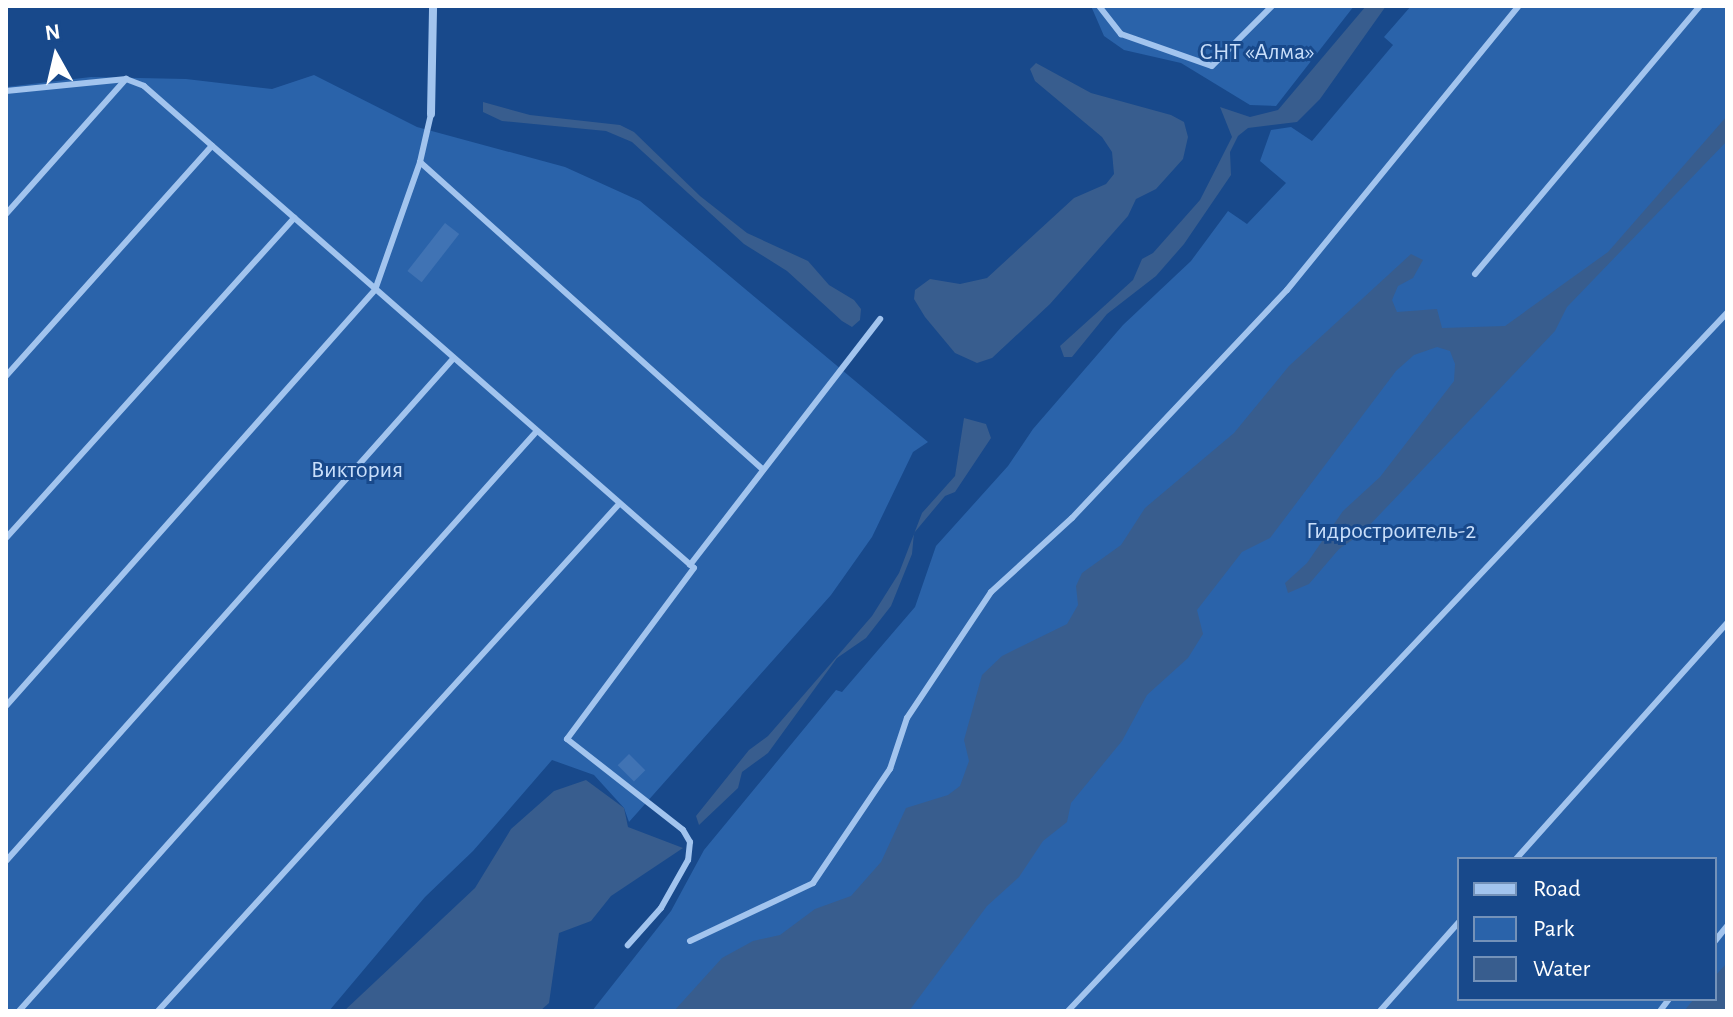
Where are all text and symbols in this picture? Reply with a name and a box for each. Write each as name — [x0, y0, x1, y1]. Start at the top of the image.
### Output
north arrow — [16, 16, 96, 96]
text: N — [44, 20, 62, 44]
park label: СНТ «Алма» — [1199, 39, 1315, 67]
park label: Виктория — [311, 457, 403, 485]
park label: Гидростроитель-2 — [1306, 518, 1476, 546]
legend — [1457, 857, 1717, 1001]
text: Road — [1533, 877, 1581, 901]
text: Park — [1533, 917, 1574, 941]
text: Water — [1533, 957, 1590, 981]

